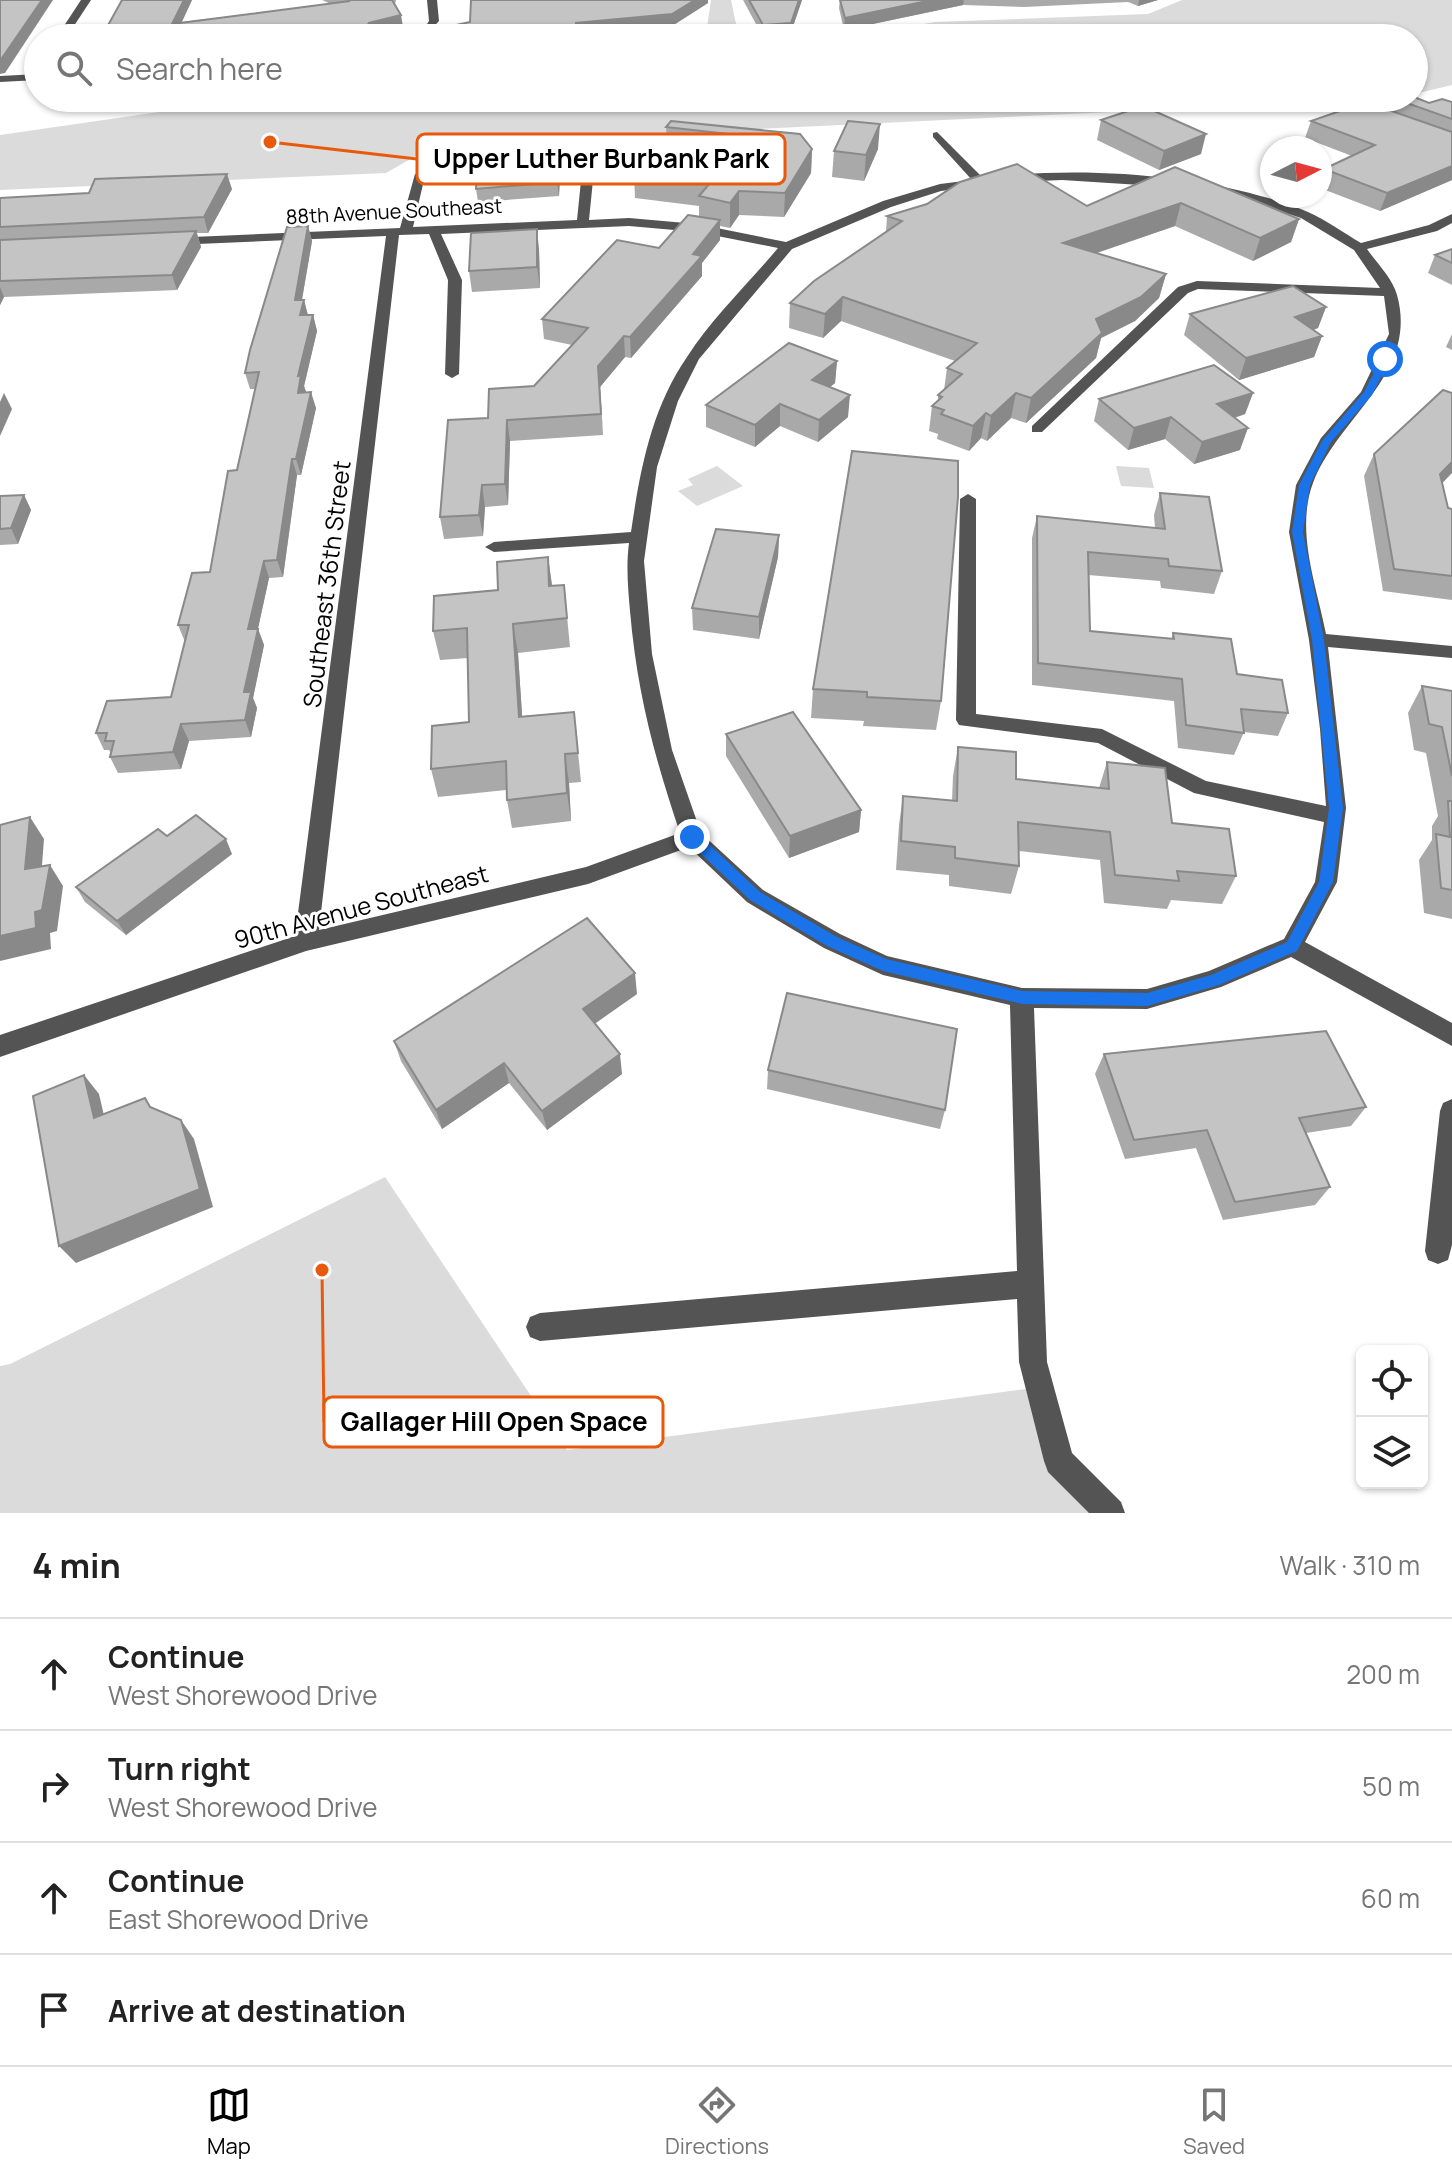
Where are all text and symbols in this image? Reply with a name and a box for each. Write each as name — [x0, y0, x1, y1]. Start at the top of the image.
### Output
search box — [24, 24, 1428, 112]
icon: search — [52, 46, 96, 90]
text: Search here — [116, 48, 283, 89]
callout: Upper Luther Burbank Park — [417, 134, 785, 184]
north arrow — [1260, 136, 1332, 208]
text: Upper Luther Burbank Park — [433, 140, 770, 176]
street label: 88th Avenue Southeast — [285, 192, 503, 230]
route start — [1367, 341, 1403, 377]
street label: Southeast 36th Street — [294, 459, 358, 709]
route end — [674, 819, 710, 855]
street label: 90th Avenue Southeast — [230, 856, 492, 956]
map controls — [1356, 1345, 1428, 1489]
button: locate — [1356, 1345, 1428, 1417]
callout: Gallager Hill Open Space — [324, 1397, 663, 1447]
text: Gallager Hill Open Space — [340, 1403, 648, 1439]
button: layers — [1356, 1417, 1428, 1489]
text: 4 min — [32, 1542, 121, 1588]
text: Walk · 310 m — [1280, 1547, 1420, 1583]
text: Continue — [108, 1636, 244, 1677]
icon: ahead — [32, 1652, 76, 1696]
text: 200 m — [1346, 1656, 1420, 1692]
text: West Shorewood Drive — [108, 1677, 377, 1713]
text: Turn right — [108, 1748, 251, 1789]
icon: right — [32, 1764, 76, 1808]
text: 50 m — [1362, 1768, 1420, 1804]
text: West Shorewood Drive — [108, 1789, 377, 1825]
text: Continue — [108, 1860, 244, 1901]
icon: ahead — [32, 1876, 76, 1920]
text: 60 m — [1361, 1880, 1420, 1916]
text: East Shorewood Drive — [108, 1901, 369, 1937]
icon: arrive — [32, 1988, 76, 2032]
text: Arrive at destination — [108, 1990, 406, 2031]
tab: Map — [207, 2083, 251, 2161]
tab: Directions — [665, 2083, 769, 2161]
tab: Saved — [1183, 2083, 1245, 2161]

